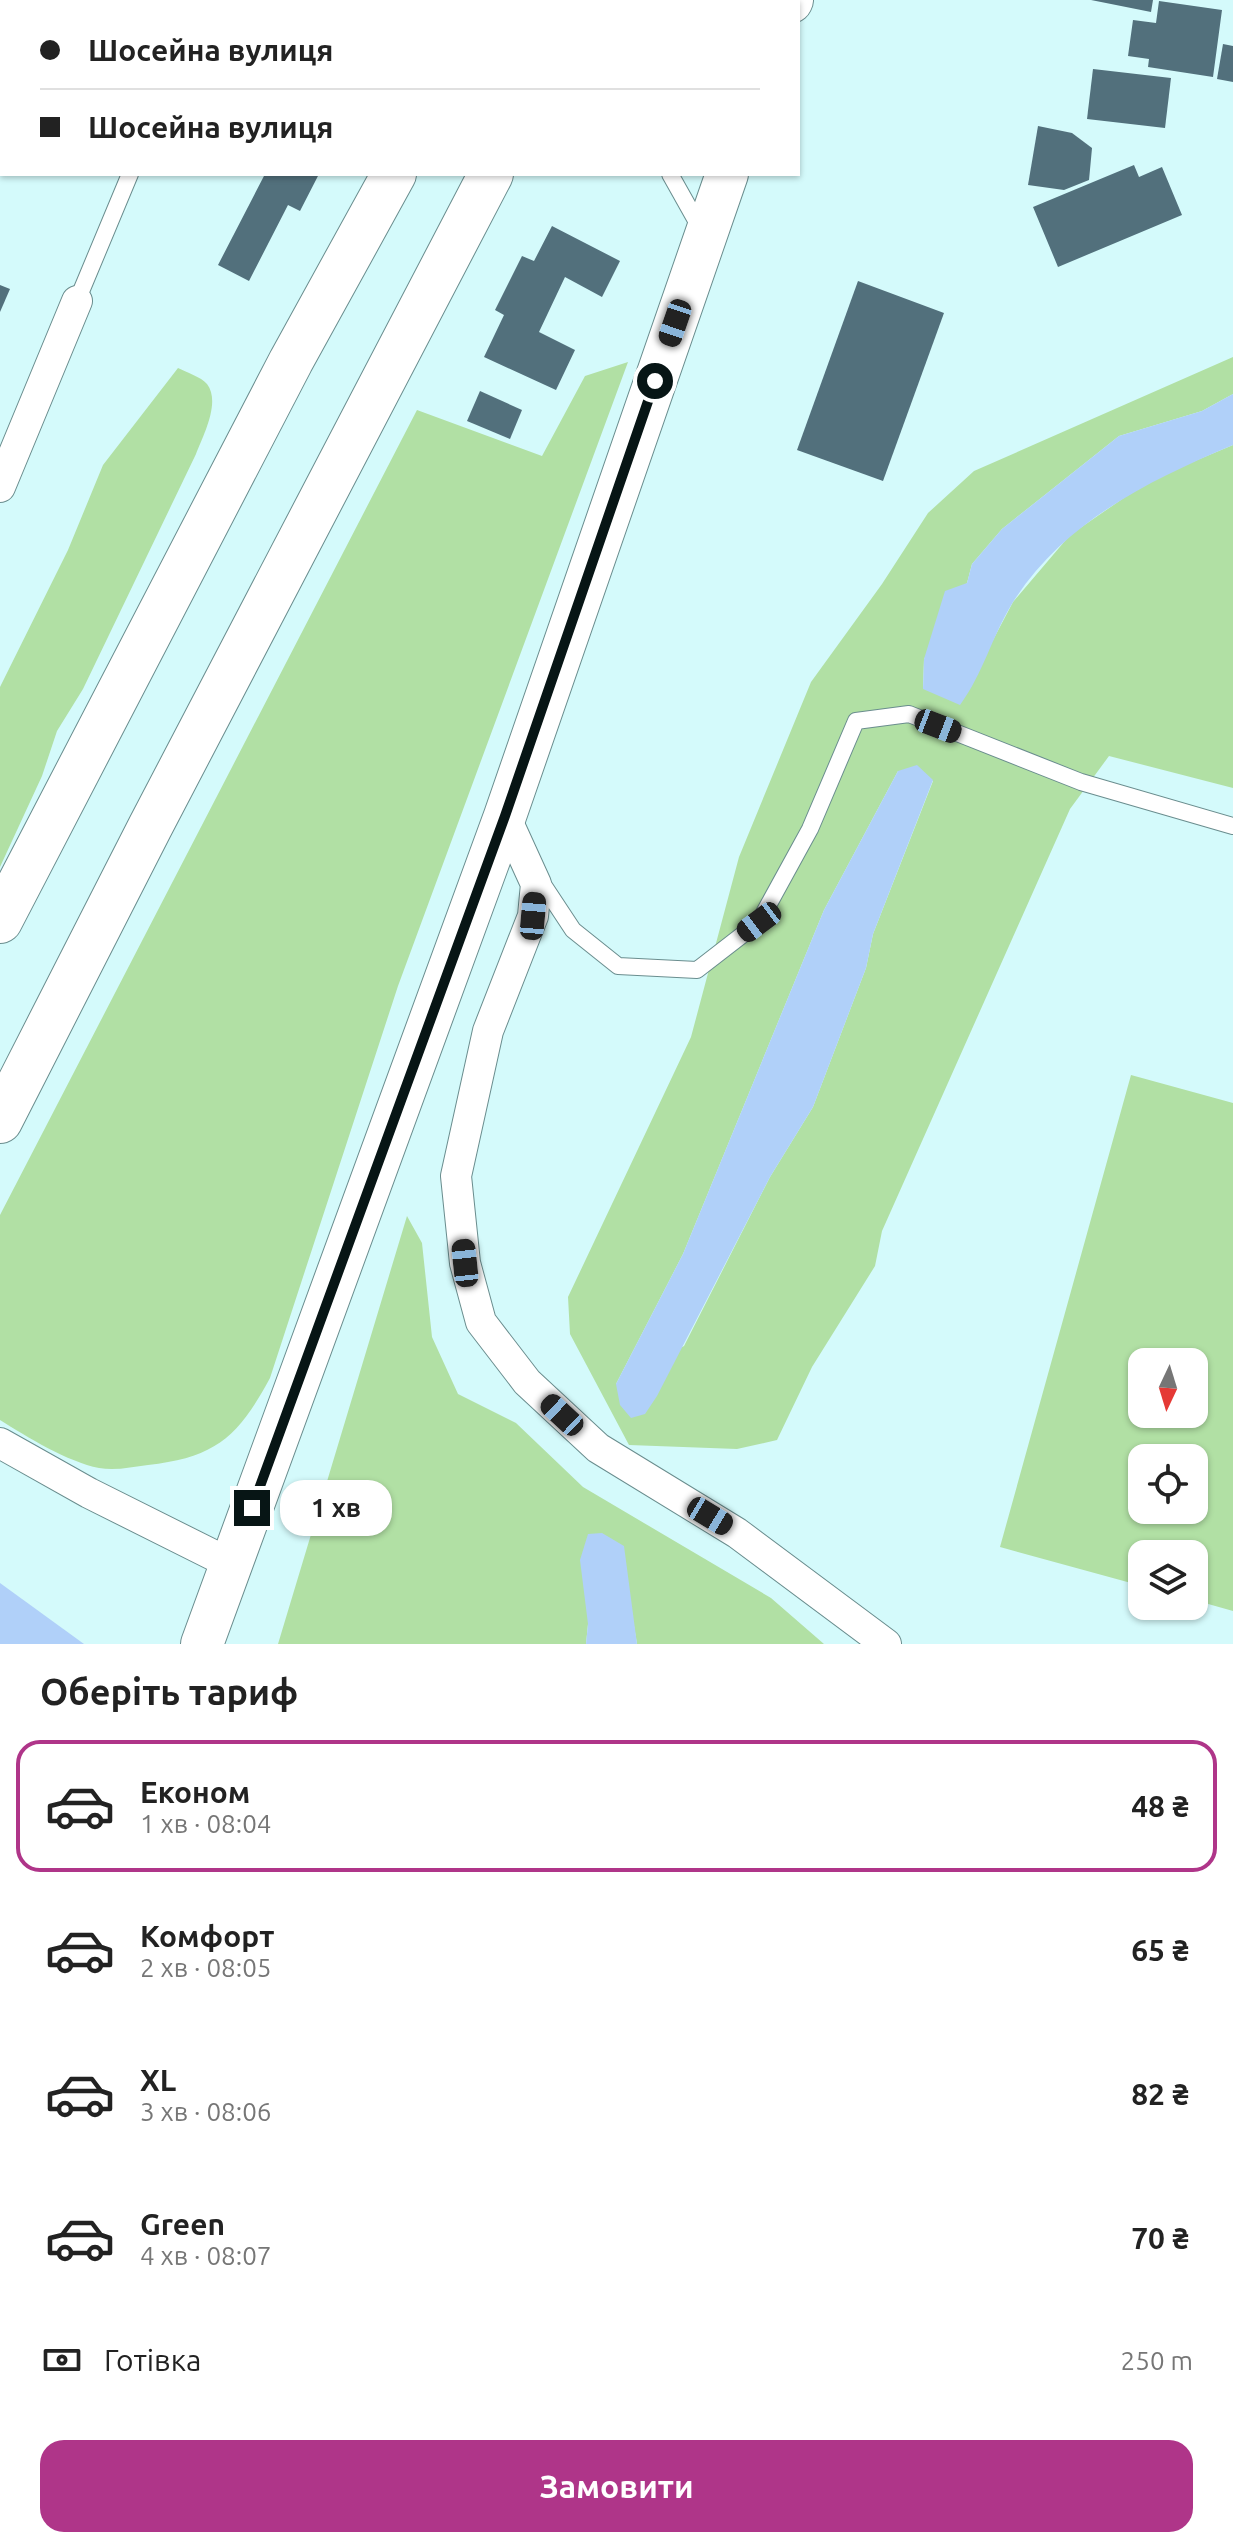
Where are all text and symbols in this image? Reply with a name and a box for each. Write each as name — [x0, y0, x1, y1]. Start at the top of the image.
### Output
text: Шосейна вулиця — [88, 33, 333, 67]
text: Шосейна вулиця — [88, 110, 333, 144]
car — [656, 296, 694, 350]
route start — [637, 363, 673, 399]
car — [911, 706, 965, 746]
car — [519, 891, 547, 941]
car — [733, 898, 785, 946]
car — [451, 1238, 479, 1288]
north arrow — [1128, 1348, 1208, 1428]
map controls — [1128, 1348, 1208, 1620]
car — [536, 1390, 588, 1440]
button: locate — [1128, 1444, 1208, 1524]
callout: 1 хв — [280, 1480, 392, 1536]
route end — [234, 1490, 270, 1526]
text: 1 хв — [311, 1493, 361, 1522]
car — [683, 1493, 737, 1539]
button: layers — [1128, 1540, 1208, 1620]
text: Оберіть тариф — [40, 1671, 298, 1712]
icon: car — [44, 1770, 116, 1842]
text: Економ — [140, 1775, 250, 1809]
text: 48 ₴ — [1131, 1789, 1189, 1823]
text: 1 хв · 08:04 — [140, 1809, 271, 1838]
icon: car — [44, 1914, 116, 1986]
text: Комфорт — [140, 1919, 274, 1953]
text: 65 ₴ — [1131, 1933, 1189, 1967]
text: 2 хв · 08:05 — [140, 1953, 271, 1982]
icon: car — [44, 2058, 116, 2130]
text: XL — [140, 2063, 176, 2097]
text: 82 ₴ — [1131, 2077, 1189, 2111]
text: 3 хв · 08:06 — [140, 2097, 271, 2126]
icon: car — [44, 2202, 116, 2274]
text: Green — [140, 2207, 225, 2241]
text: 70 ₴ — [1131, 2221, 1189, 2255]
text: 4 хв · 08:07 — [140, 2241, 271, 2270]
icon: cash — [40, 2338, 84, 2382]
text: Готівка — [104, 2343, 201, 2377]
text: 250 m — [1121, 2346, 1193, 2375]
button: Замовити — [40, 2440, 1193, 2532]

